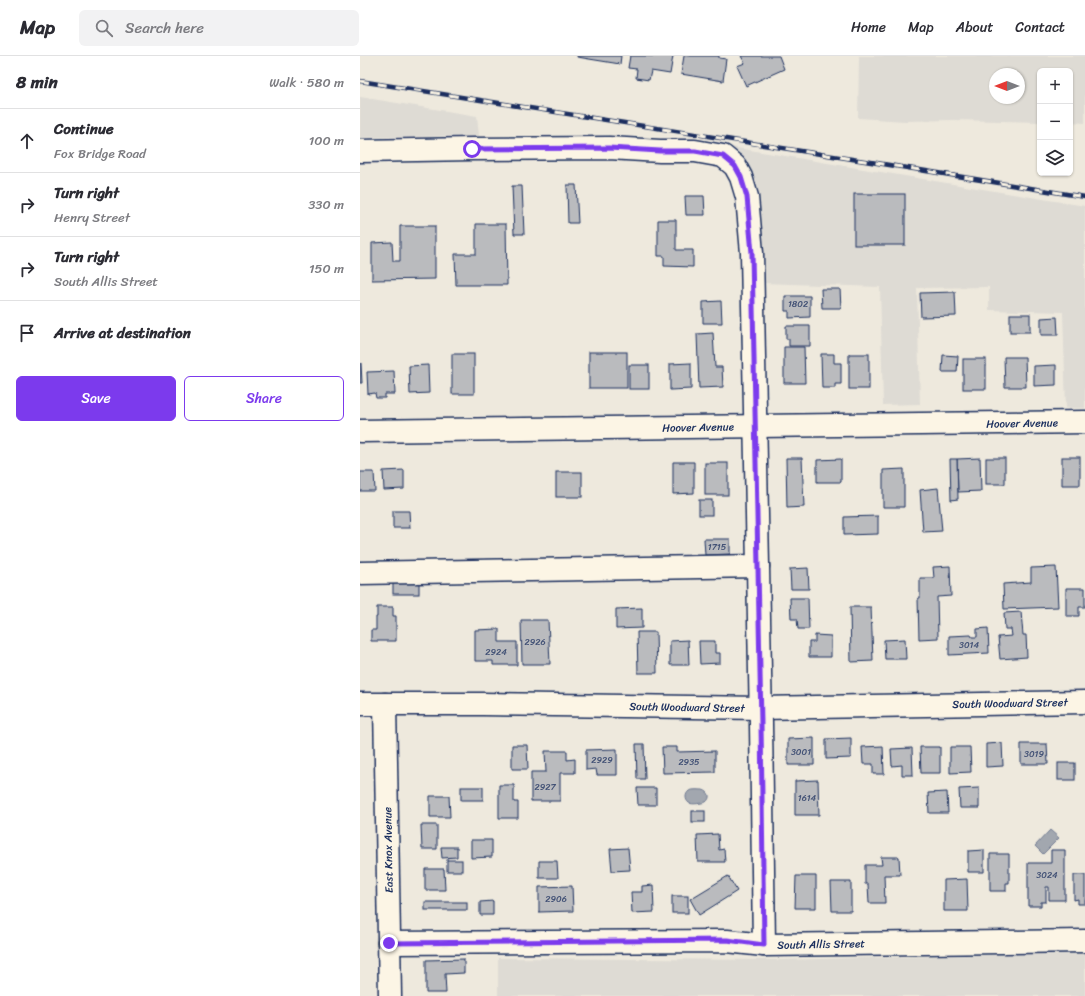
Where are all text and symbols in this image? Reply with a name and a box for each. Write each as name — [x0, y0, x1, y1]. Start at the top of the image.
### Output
search box — [79, 10, 359, 46]
text: Map — [20, 11, 55, 44]
text: Search here — [125, 15, 204, 41]
text: Home — [851, 15, 886, 40]
text: Map — [908, 15, 934, 40]
text: About — [956, 15, 993, 40]
text: Contact — [1015, 15, 1065, 40]
icon: search — [93, 17, 115, 39]
text: 8 min — [16, 67, 58, 97]
north arrow — [989, 68, 1025, 104]
map controls — [1037, 68, 1073, 176]
button: + — [1037, 68, 1073, 104]
text: Walk · 580 m — [269, 71, 344, 94]
button: − — [1037, 104, 1073, 140]
text: Continue — [54, 116, 114, 142]
text: 100 m — [309, 129, 344, 152]
icon: ahead — [16, 130, 38, 152]
route start — [463, 140, 481, 158]
button: layers — [1037, 140, 1073, 176]
text: Fox Bridge Road — [54, 142, 146, 165]
text: Turn right — [54, 180, 119, 206]
text: 330 m — [308, 193, 344, 216]
icon: right — [16, 194, 38, 216]
text: Henry Street — [54, 206, 130, 229]
text: Turn right — [54, 244, 119, 270]
text: 150 m — [309, 257, 344, 280]
icon: right — [16, 258, 38, 280]
text: South Allis Street — [54, 270, 158, 293]
house number: 1802 — [788, 296, 808, 312]
text: Arrive at destination — [54, 320, 191, 346]
icon: arrive — [16, 322, 38, 344]
button: Save — [16, 376, 176, 421]
button: Share — [184, 376, 344, 421]
street label: Hoover Avenue — [986, 413, 1059, 434]
street label: Hoover Avenue — [662, 417, 735, 438]
house number: 1715 — [708, 539, 727, 555]
house number: 2926 — [524, 634, 546, 650]
house number: 3014 — [959, 637, 979, 653]
house number: 2924 — [485, 644, 507, 660]
street label: South Woodward Street — [952, 693, 1068, 714]
street label: South Woodward Street — [629, 697, 745, 718]
house number: 3001 — [791, 744, 811, 760]
house number: 3019 — [1024, 746, 1044, 762]
house number: 2929 — [591, 752, 613, 768]
house number: 2935 — [678, 754, 700, 770]
house number: 2927 — [534, 779, 556, 795]
house number: 1614 — [798, 790, 817, 806]
street label: East Knox Avenue — [378, 806, 399, 893]
house number: 3024 — [1036, 867, 1058, 883]
house number: 2906 — [545, 891, 567, 907]
route end — [380, 934, 398, 952]
street label: South Allis Street — [777, 934, 865, 955]

